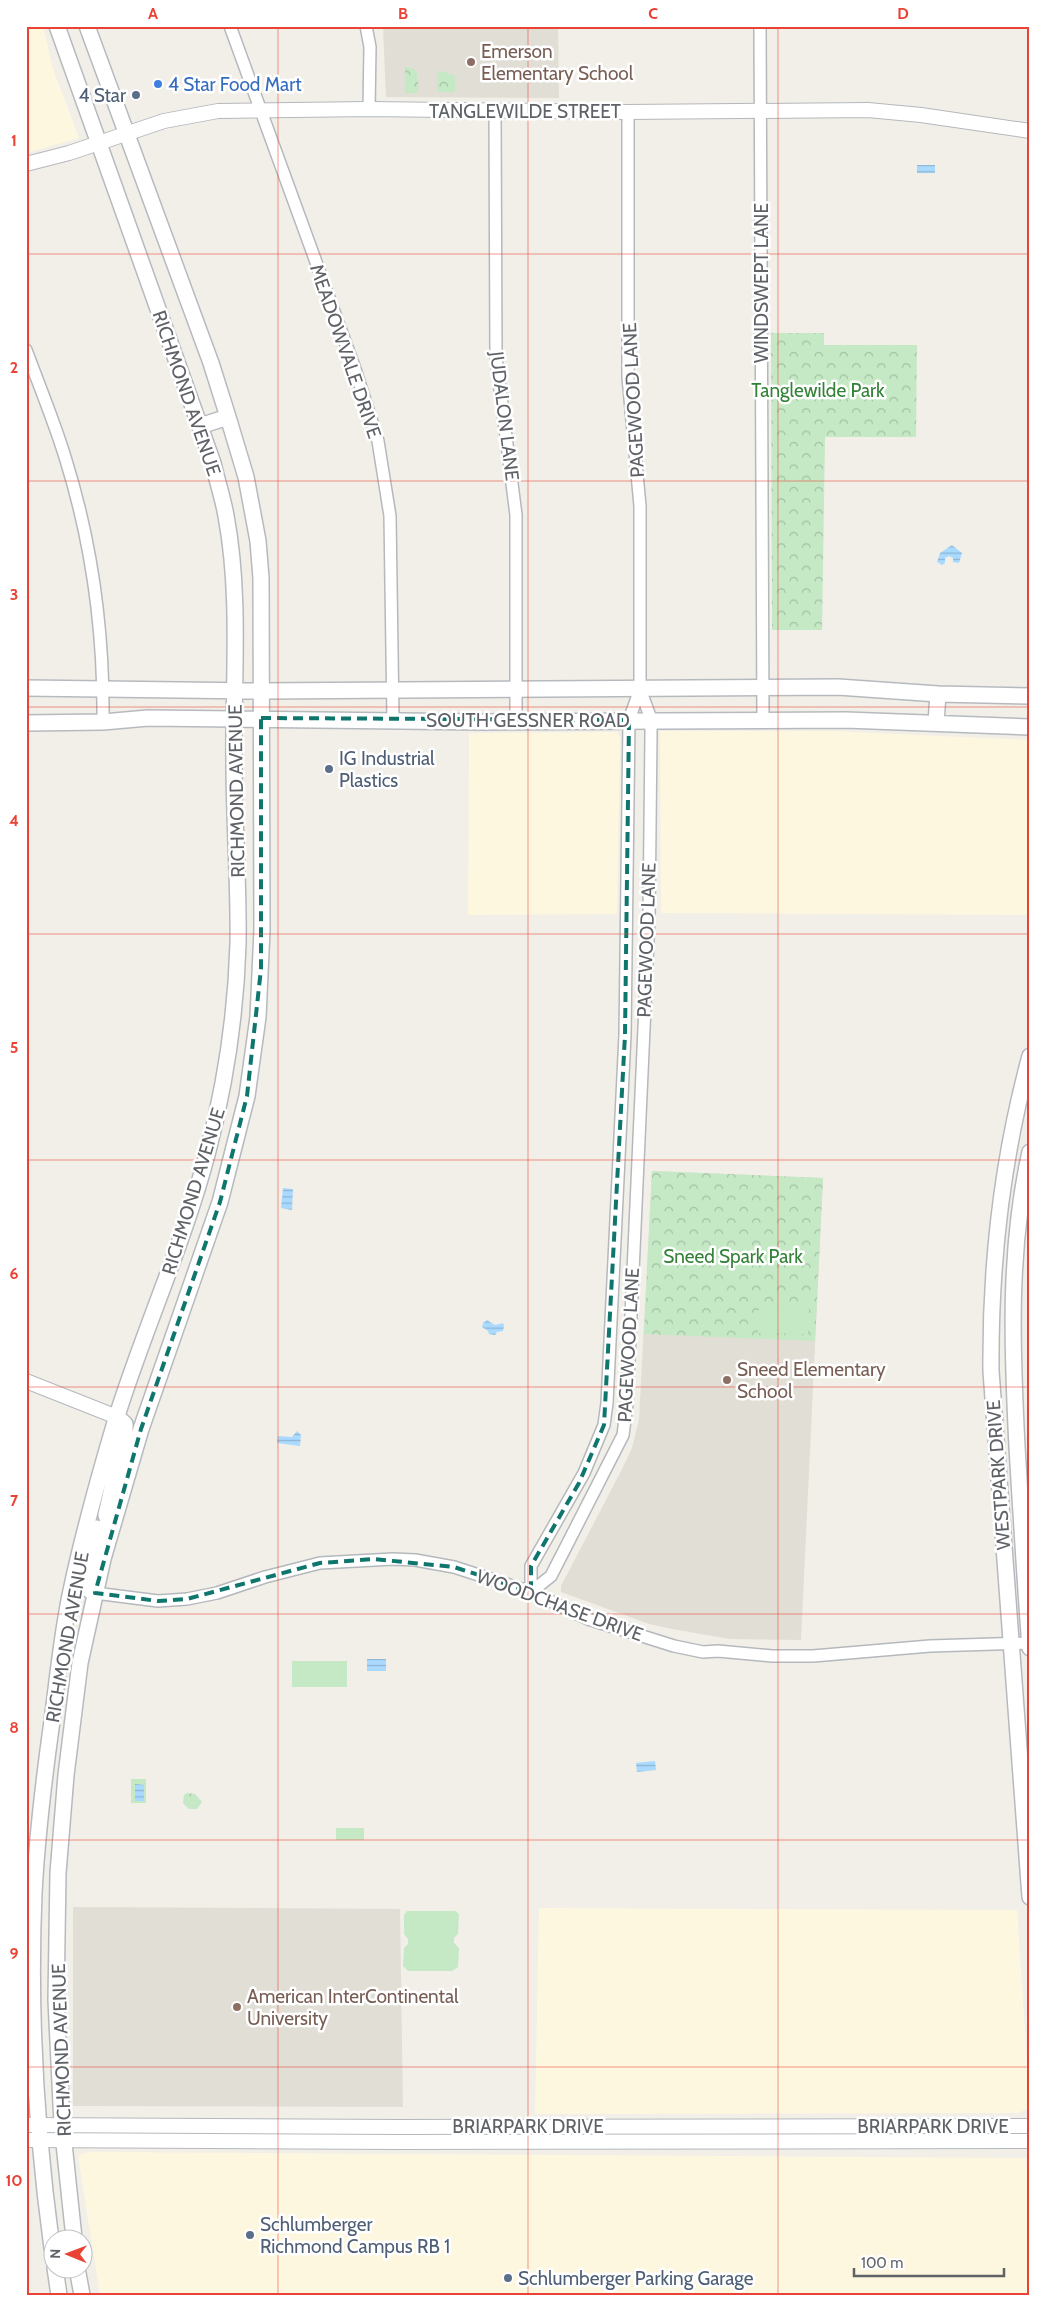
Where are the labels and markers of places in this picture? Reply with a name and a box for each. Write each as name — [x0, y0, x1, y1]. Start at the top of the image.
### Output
place label: Emerson Elementary School — [481, 40, 634, 85]
marker: Emerson Elementary School — [465, 56, 477, 68]
place label: 4 Star Food Mart — [168, 73, 302, 96]
marker: 4 Star Food Mart — [152, 78, 164, 90]
place label: 4 Star — [78, 84, 126, 107]
marker: 4 Star — [130, 89, 142, 101]
place label: IG Industrial Plastics — [339, 747, 435, 792]
marker: IG Industrial Plastics — [323, 763, 335, 775]
place label: Sneed Elementary School — [737, 1358, 886, 1403]
marker: Sneed Elementary School — [721, 1374, 733, 1386]
place label: American InterContinental University — [247, 1985, 459, 2030]
marker: American InterContinental University — [231, 2001, 243, 2013]
place label: Schlumberger Richmond Campus RB 1 — [260, 2213, 450, 2258]
marker: Schlumberger Richmond Campus RB 1 — [244, 2229, 256, 2241]
place label: Schlumberger Parking Garage — [518, 2267, 754, 2290]
marker: Schlumberger Parking Garage — [502, 2272, 514, 2284]

